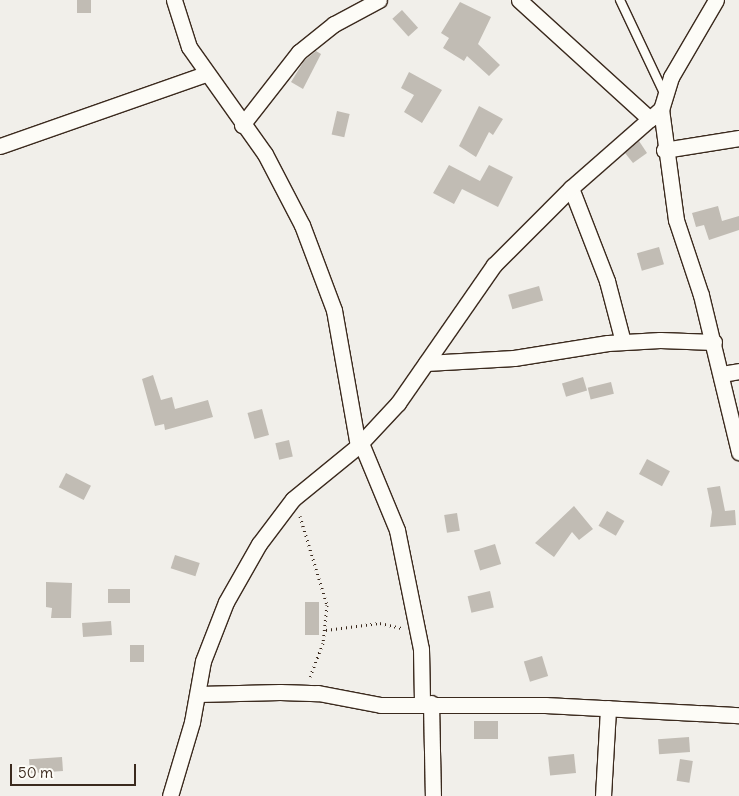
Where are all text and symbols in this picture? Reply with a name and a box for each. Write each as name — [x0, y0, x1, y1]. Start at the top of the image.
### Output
scale bar — [12, 754, 139, 786]
text: 50 m — [18, 763, 53, 782]

